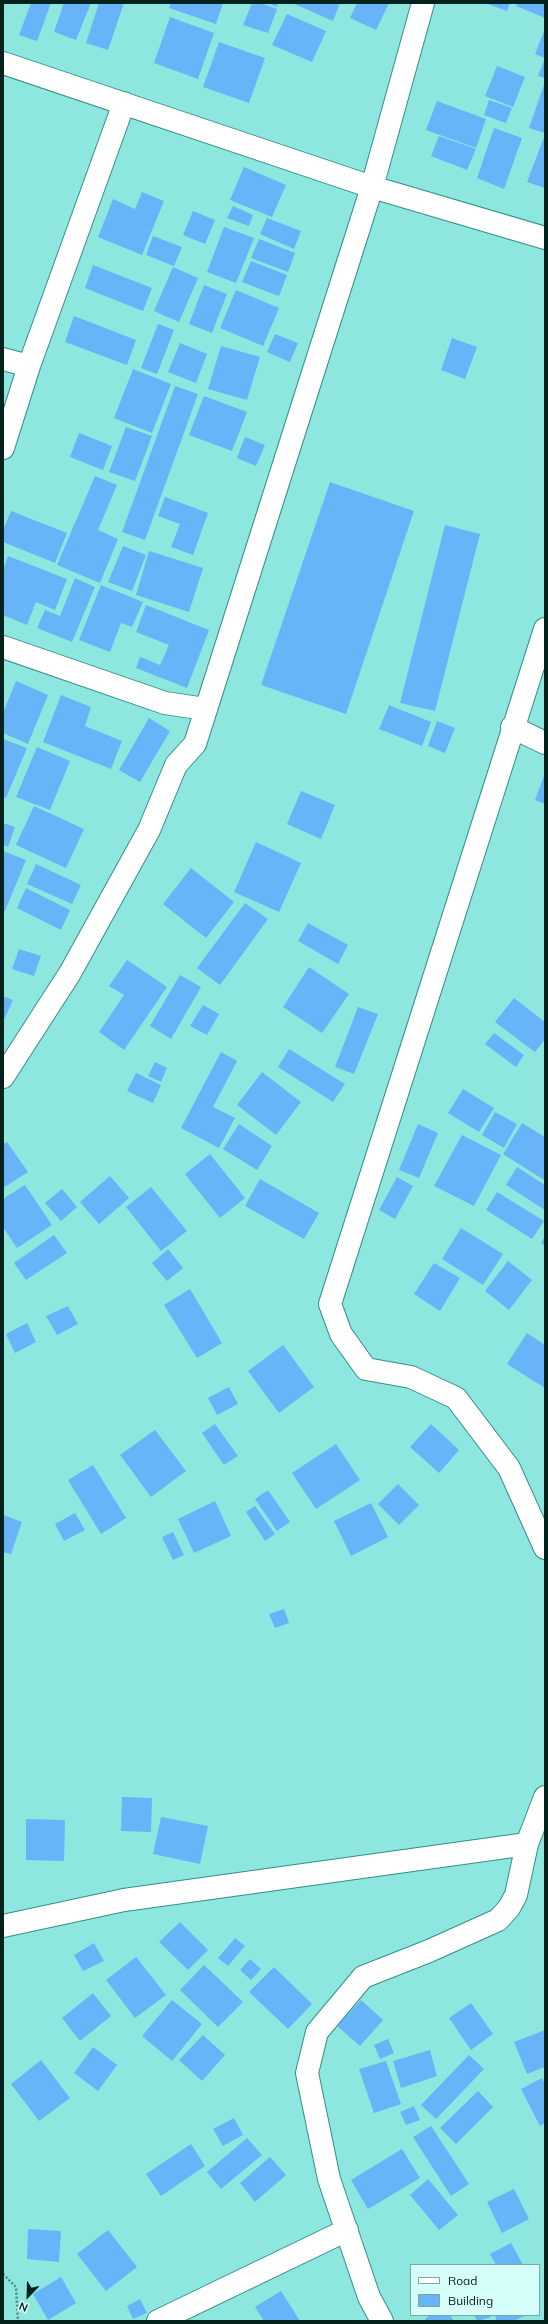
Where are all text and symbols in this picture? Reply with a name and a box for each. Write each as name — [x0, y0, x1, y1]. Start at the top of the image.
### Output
legend — [410, 2264, 540, 2316]
text: Road — [448, 2273, 477, 2288]
north arrow — [8, 2276, 48, 2316]
text: Building — [448, 2293, 493, 2308]
text: N — [17, 2299, 30, 2315]

